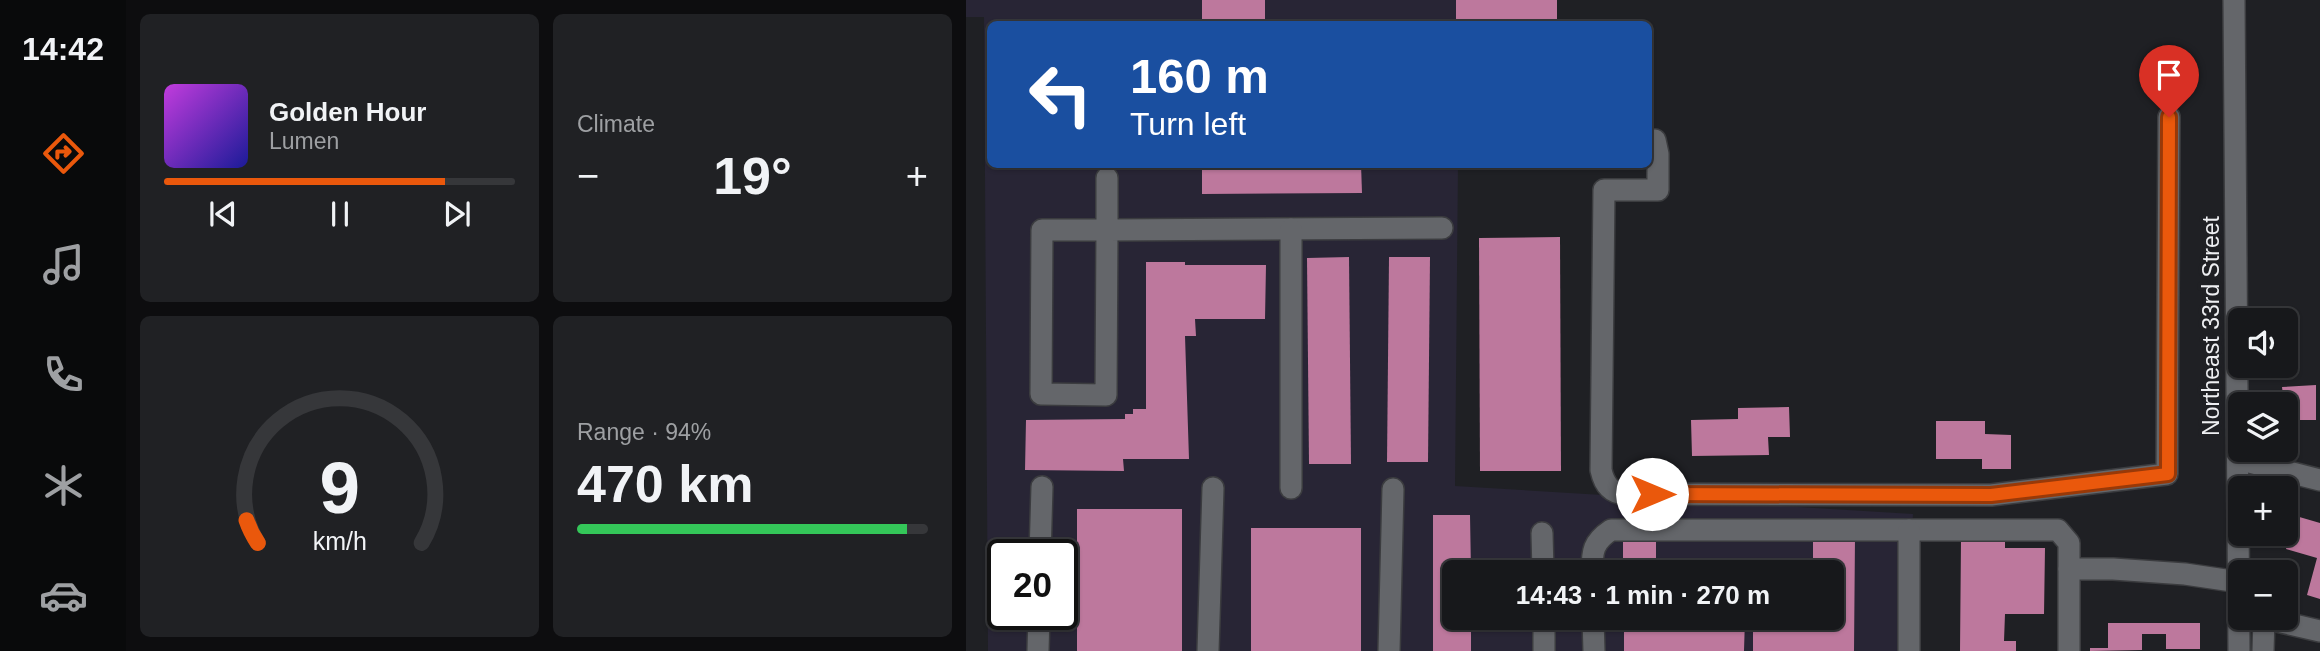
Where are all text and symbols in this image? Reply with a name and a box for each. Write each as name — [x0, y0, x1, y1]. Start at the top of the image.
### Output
text: 14:42 — [22, 31, 104, 67]
pin — [2139, 45, 2199, 117]
icon: left — [1015, 49, 1106, 140]
text: 160 m — [1130, 49, 1269, 103]
icon: arrive — [2150, 56, 2188, 94]
text: Golden Hour — [269, 97, 426, 127]
text: Turn left — [1130, 106, 1246, 142]
text: Climate — [577, 111, 655, 137]
text: Lumen — [269, 128, 339, 154]
icon: directions — [39, 129, 88, 178]
text: 19° — [713, 147, 792, 205]
text: − — [577, 155, 599, 197]
text: + — [906, 155, 928, 197]
icon: previous — [204, 195, 242, 233]
icon: pause — [321, 195, 359, 233]
icon: next — [438, 195, 476, 233]
street label: Northeast 33rd Street — [2198, 215, 2224, 436]
icon: music — [39, 240, 88, 289]
map controls — [2228, 308, 2298, 630]
button: sound — [2228, 308, 2298, 378]
icon: phone — [39, 350, 88, 399]
button: layers — [2228, 392, 2298, 462]
text: Range · 94% — [577, 419, 711, 445]
text: 9 — [319, 447, 360, 528]
text: 470 km — [577, 455, 753, 513]
position arrow — [1615, 457, 1689, 531]
icon: climate — [39, 461, 88, 510]
button: + — [2228, 476, 2298, 546]
text: km/h — [312, 526, 367, 554]
speed limit sign: 20 — [987, 539, 1078, 630]
button: − — [2228, 560, 2298, 630]
icon: car — [39, 571, 88, 620]
text: 14:43 · 1 min · 270 m — [1516, 580, 1770, 610]

